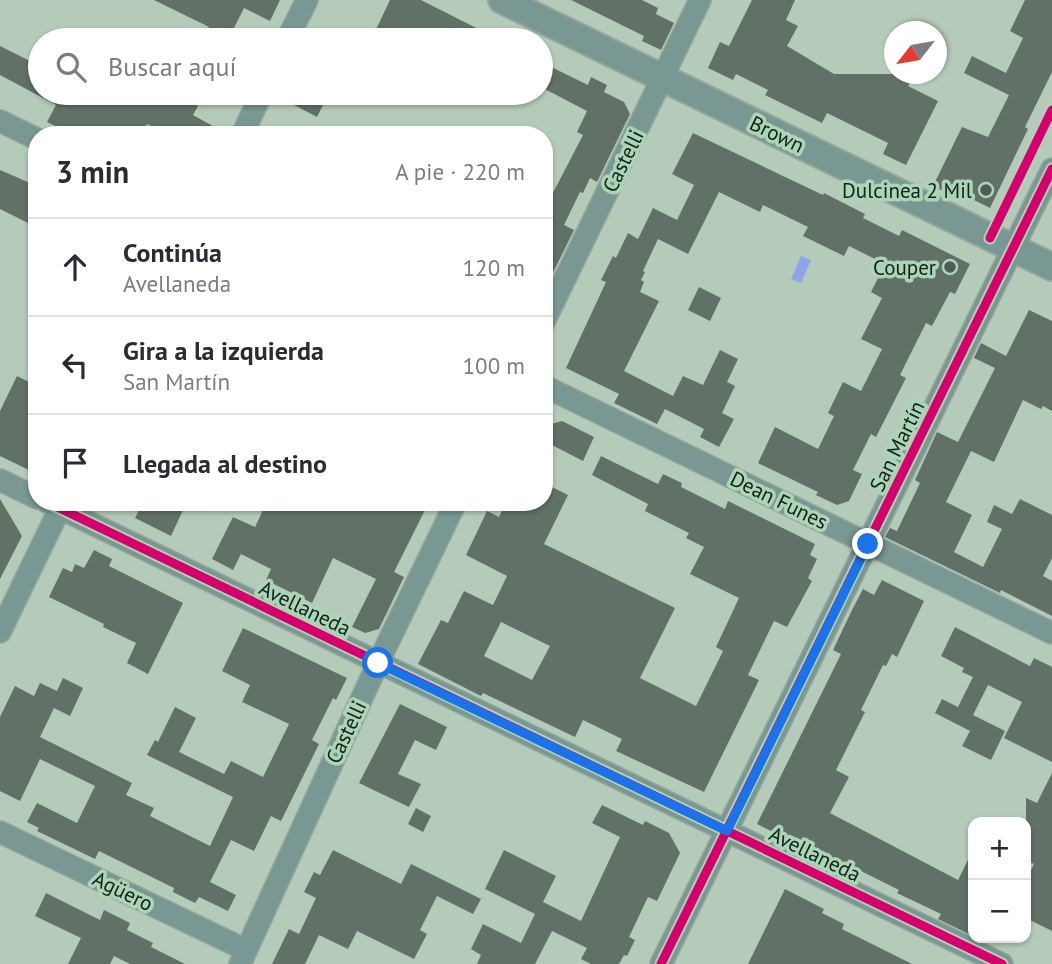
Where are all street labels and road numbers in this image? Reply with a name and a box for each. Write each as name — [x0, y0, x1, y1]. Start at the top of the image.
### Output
street label: Brown — [745, 109, 809, 159]
street label: Castelli — [596, 125, 650, 197]
street label: San Martín — [863, 396, 931, 496]
street label: Dean Funes — [726, 465, 832, 535]
street label: Avellaneda — [255, 574, 355, 642]
street label: Castelli — [320, 696, 372, 768]
street label: Avellaneda — [765, 820, 865, 888]
street label: Agüero — [88, 865, 158, 917]

